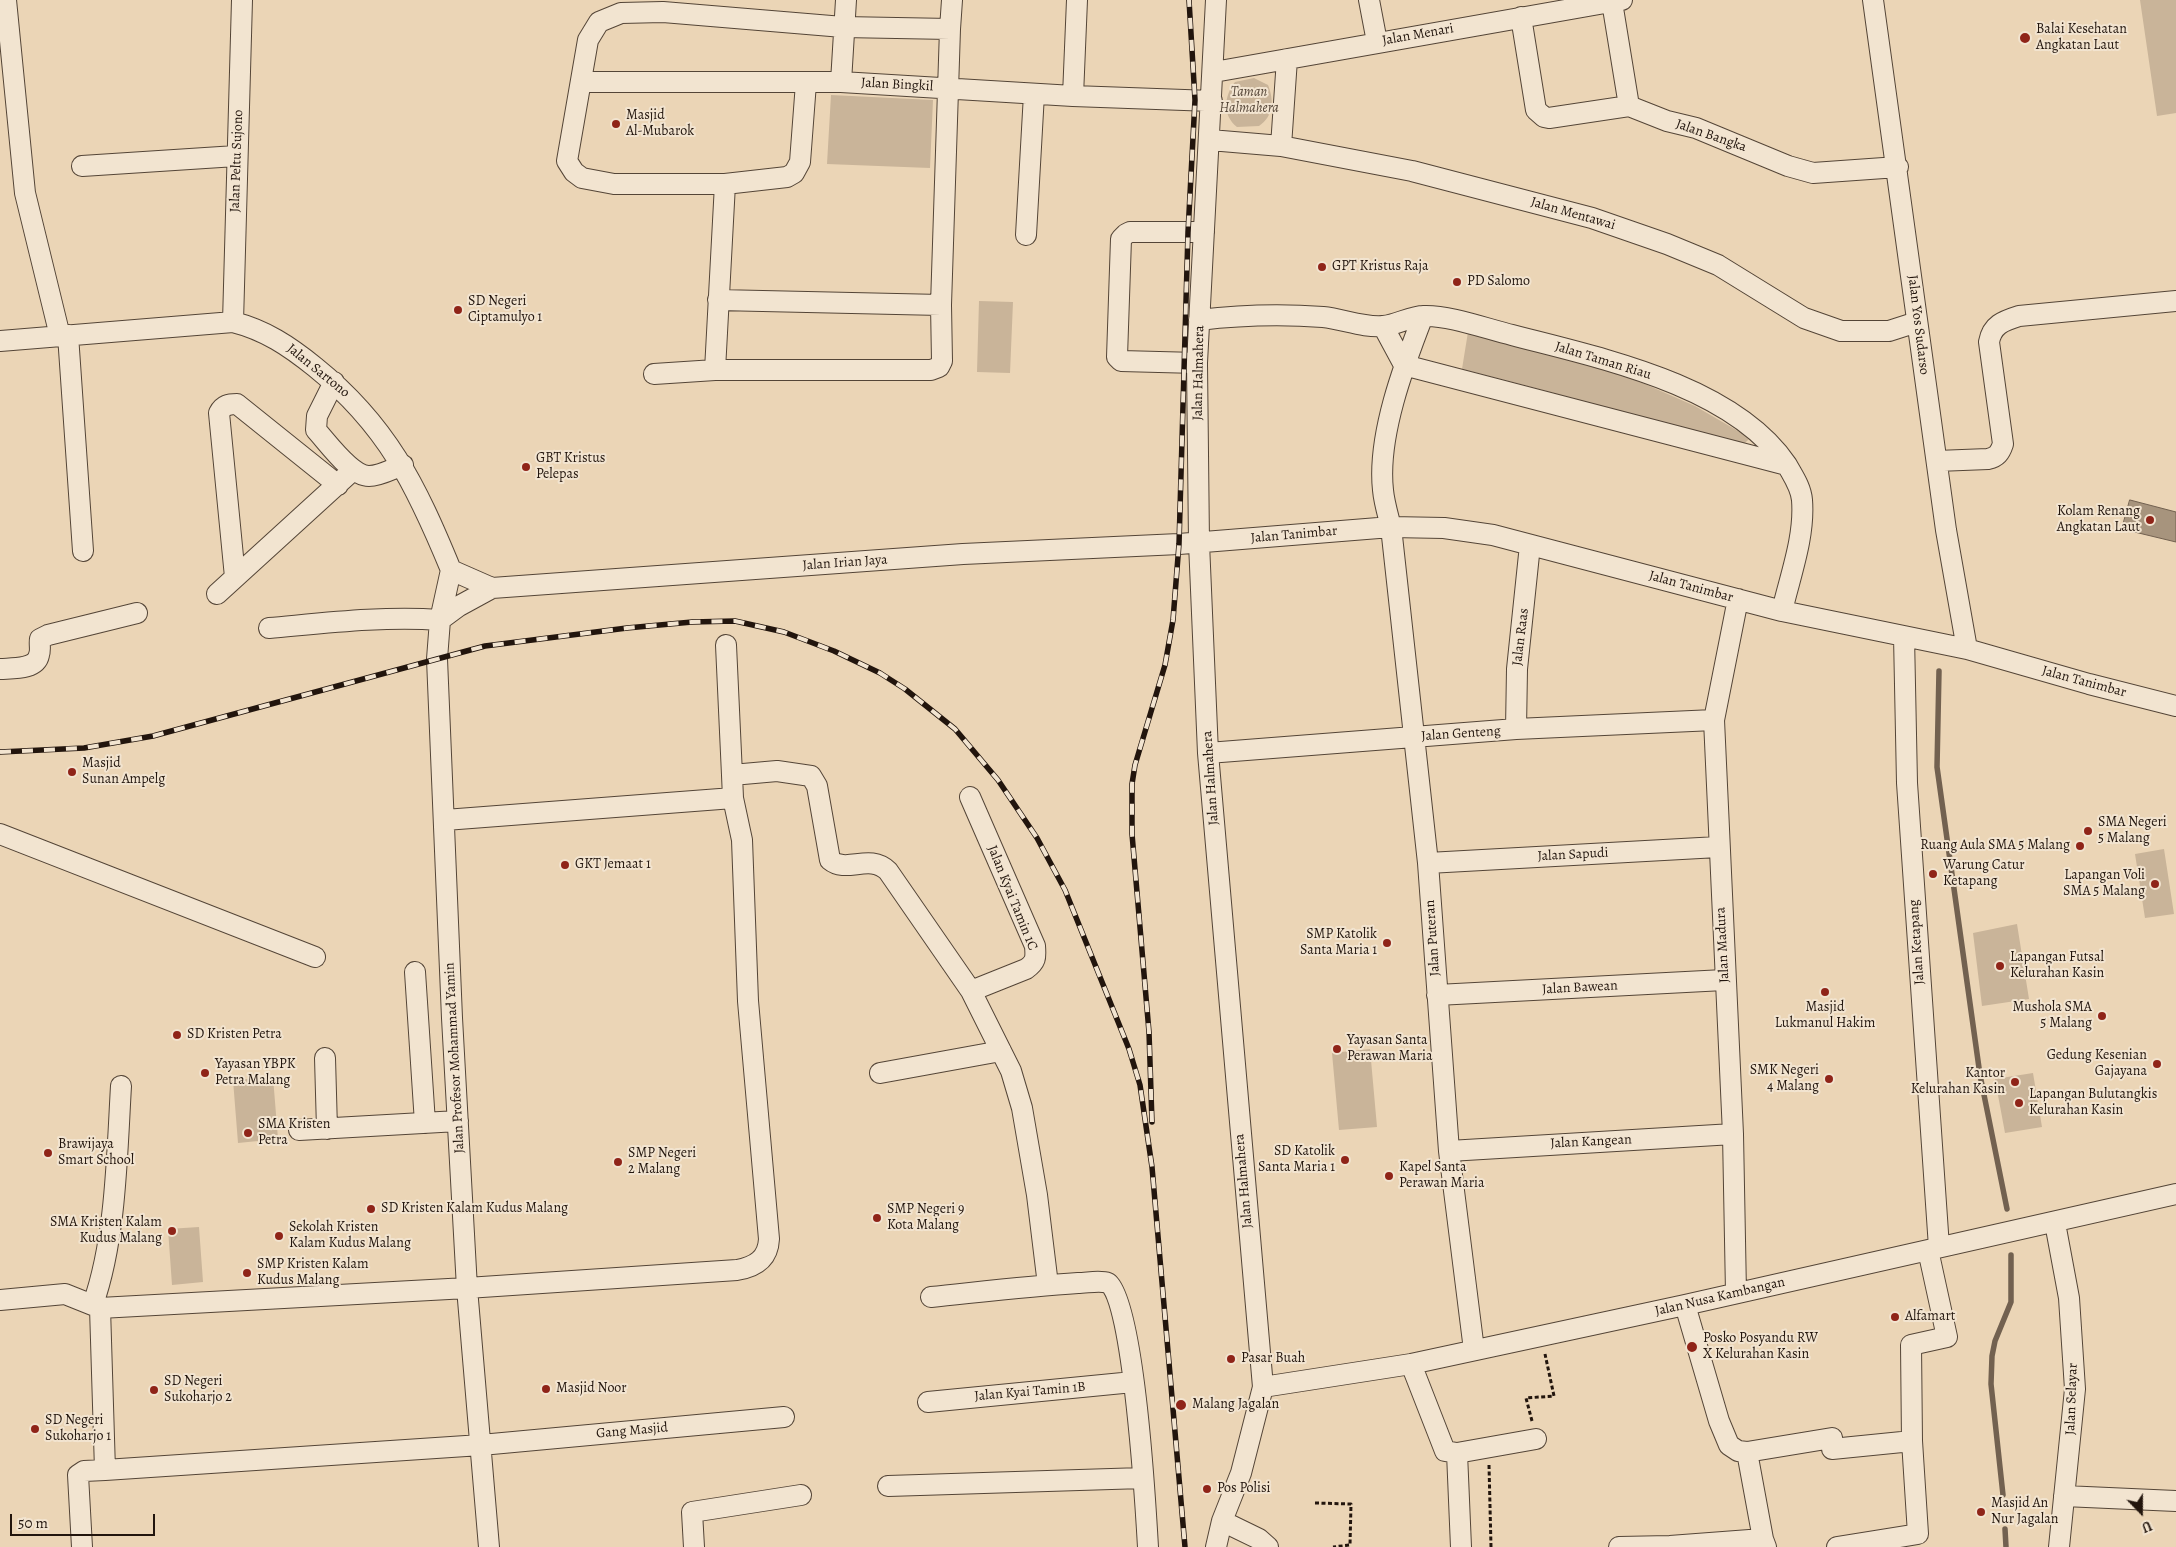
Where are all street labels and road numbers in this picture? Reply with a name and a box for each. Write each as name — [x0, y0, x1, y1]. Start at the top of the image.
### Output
street label: Jalan Menari — [1381, 20, 1455, 50]
street label: Jalan Bingkil — [860, 75, 934, 95]
street label: Jalan Peltu Sujono — [227, 109, 247, 213]
street label: Jalan Bangka — [1673, 116, 1749, 156]
street label: Jalan Mentawai — [1529, 194, 1617, 234]
street label: Jalan Yos Sudarso — [1904, 274, 1932, 376]
street label: Jalan Halmahera — [1190, 325, 1208, 421]
street label: Jalan Taman Riau — [1553, 338, 1653, 384]
street label: Jalan Sartono — [283, 340, 353, 402]
street label: Jalan Tanimbar — [1250, 523, 1338, 547]
street label: Jalan Irian Jaya — [802, 552, 888, 574]
street label: Jalan Tanimbar — [1647, 568, 1735, 606]
street label: Jalan Raas — [1509, 607, 1533, 667]
street label: Jalan Tanimbar — [2040, 663, 2128, 701]
street label: Jalan Genteng — [1421, 723, 1501, 745]
street label: Jalan Halmahera — [1199, 730, 1223, 826]
street label: Jalan Kyai Tamin 1C — [983, 843, 1041, 953]
street label: Jalan Sapudi — [1537, 845, 1609, 865]
street label: Jalan Puteran — [1422, 899, 1444, 977]
street label: Jalan Ketapang — [1906, 899, 1928, 985]
street label: Jalan Madura — [1713, 907, 1733, 983]
street label: Jalan Profesor Mohammad Yamin — [442, 962, 468, 1154]
street label: Jalan Bawean — [1542, 978, 1618, 998]
street label: Jalan Kangean — [1550, 1131, 1632, 1153]
street label: Jalan Halmahera — [1231, 1133, 1257, 1229]
street label: Jalan Nusa Kambangan — [1653, 1274, 1787, 1320]
street label: Jalan Selayar — [2062, 1363, 2082, 1435]
street label: Jalan Kyai Tamin 1B — [974, 1379, 1086, 1405]
street label: Gang Masjid — [595, 1419, 669, 1443]

